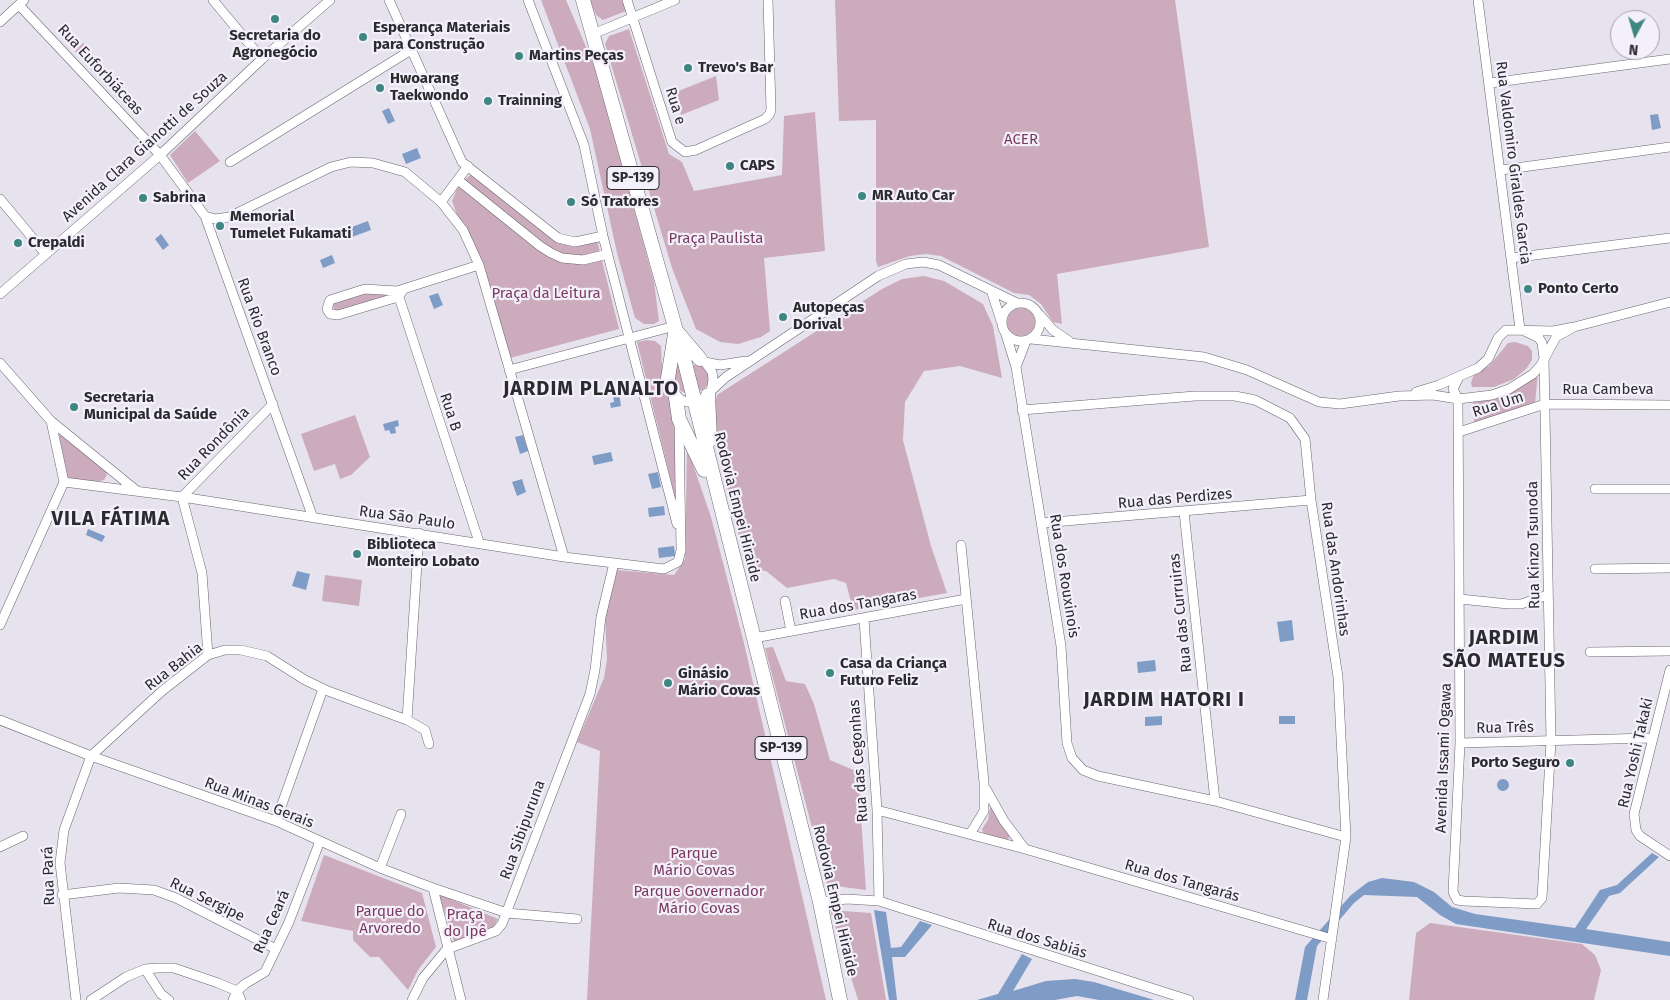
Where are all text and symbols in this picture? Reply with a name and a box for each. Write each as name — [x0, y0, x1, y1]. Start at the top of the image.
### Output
north arrow — [1610, 10, 1660, 60]
marker: Secretaria do Agronegócio — [269, 13, 281, 25]
place label: Esperança Materiais para Construção — [373, 19, 510, 54]
street label: Rua Euforbiáceas — [53, 21, 147, 119]
place label: Secretaria do Agronegócio — [229, 27, 321, 62]
marker: Esperança Materiais para Construção — [357, 31, 369, 43]
text: N — [1628, 40, 1639, 58]
place label: Martins Peças — [529, 47, 624, 65]
marker: Martins Peças — [513, 50, 525, 62]
place label: Trevo's Bar — [698, 59, 773, 77]
street label: Rua Valdomiro Giraldes Garcia — [1492, 60, 1534, 266]
marker: Trevo's Bar — [682, 62, 694, 74]
street label: Avenida Clara Gianotti de Souza — [59, 68, 231, 226]
place label: Hwoarang Taekwondo — [390, 70, 469, 105]
marker: Hwoarang Taekwondo — [374, 82, 386, 94]
street label: Rua e — [661, 85, 689, 127]
place label: Trainning — [498, 92, 562, 110]
marker: Trainning — [482, 95, 494, 107]
park label: ACER — [1004, 131, 1038, 149]
place label: CAPS — [740, 157, 775, 175]
marker: CAPS — [724, 160, 736, 172]
road number: SP-139 — [607, 167, 659, 190]
place label: MR Auto Car — [872, 187, 955, 205]
place label: Sabrina — [153, 189, 206, 207]
marker: MR Auto Car — [856, 190, 868, 202]
marker: Sabrina — [137, 192, 149, 204]
place label: Só Tratores — [581, 193, 659, 211]
marker: Só Tratores — [565, 196, 577, 208]
place label: Memorial Tumelet Fukamati — [230, 208, 352, 243]
marker: Memorial Tumelet Fukamati — [214, 220, 226, 232]
park label: Praça Paulista — [669, 230, 763, 248]
place label: Crepaldi — [28, 234, 85, 252]
marker: Crepaldi — [12, 237, 24, 249]
street label: Rua Rio Branco — [233, 276, 285, 378]
place label: Ponto Certo — [1538, 280, 1619, 298]
marker: Ponto Certo — [1522, 283, 1534, 295]
park label: Praça da Leitura — [491, 285, 601, 303]
place label: Autopeças Dorival — [793, 299, 864, 334]
marker: Autopeças Dorival — [777, 311, 789, 323]
district label: JARDIM PLANALTO — [501, 377, 681, 401]
street label: Rua Cambeva — [1562, 381, 1654, 399]
street label: Rua Um — [1470, 388, 1526, 422]
place label: Secretaria Municipal da Saúde — [84, 389, 217, 424]
street label: Rua B — [435, 391, 465, 433]
marker: Secretaria Municipal da Saúde — [68, 401, 80, 413]
street label: Rua Rondônia — [174, 403, 254, 485]
street label: Rodovia Empei Hiraide — [710, 430, 764, 584]
street label: Rua Kinzo Tsunoda — [1524, 481, 1544, 609]
street label: Rua das Perdizes — [1117, 485, 1233, 513]
street label: Rua das Andorinhas — [1317, 501, 1353, 637]
street label: Rua São Paulo — [358, 502, 456, 534]
district label: VILA FÁTIMA — [50, 507, 172, 531]
street label: Rua dos Rouxinois — [1045, 513, 1083, 639]
place label: Biblioteca Monteiro Lobato — [367, 536, 479, 571]
marker: Biblioteca Monteiro Lobato — [351, 548, 363, 560]
street label: Rua das Curruiras — [1166, 553, 1196, 673]
street label: Rua dos Tangaras — [798, 586, 918, 624]
district label: JARDIM SÃO MATEUS — [1441, 626, 1567, 673]
street label: Rua Bahia — [142, 639, 206, 695]
place label: Casa da Criança Futuro Feliz — [840, 655, 947, 690]
place label: Ginásio Mário Covas — [678, 665, 760, 700]
marker: Casa da Criança Futuro Feliz — [824, 667, 836, 679]
marker: Ginásio Mário Covas — [662, 677, 674, 689]
street label: Avenida Issami Ogawa — [1432, 683, 1456, 833]
district label: JARDIM HATORI I — [1081, 688, 1247, 712]
street label: Rua Yoshi Takaki — [1615, 696, 1657, 810]
street label: Rua das Cegonhas — [846, 699, 872, 823]
street label: Rua Três — [1476, 718, 1534, 738]
road number: SP-139 — [755, 736, 807, 760]
place label: Porto Seguro — [1471, 754, 1560, 772]
marker: Porto Seguro — [1564, 757, 1576, 769]
street label: Rua Minas Gerais — [202, 774, 316, 832]
street label: Rua Sibipuruna — [497, 778, 549, 882]
street label: Rodovia Empei Hiraide — [809, 824, 861, 978]
park label: Parque Mário Covas — [653, 845, 735, 880]
street label: Rua Pará — [39, 846, 59, 906]
street label: Rua dos Tangarás — [1123, 856, 1241, 906]
street label: Rua Sergipe — [167, 874, 247, 926]
park label: Parque Governador Mário Covas — [633, 883, 765, 918]
street label: Rua Ceará — [250, 887, 294, 957]
park label: Parque do Arvoredo — [356, 903, 424, 938]
park label: Praça do Ipê — [443, 906, 487, 941]
street label: Rua dos Sabiás — [985, 915, 1089, 963]

